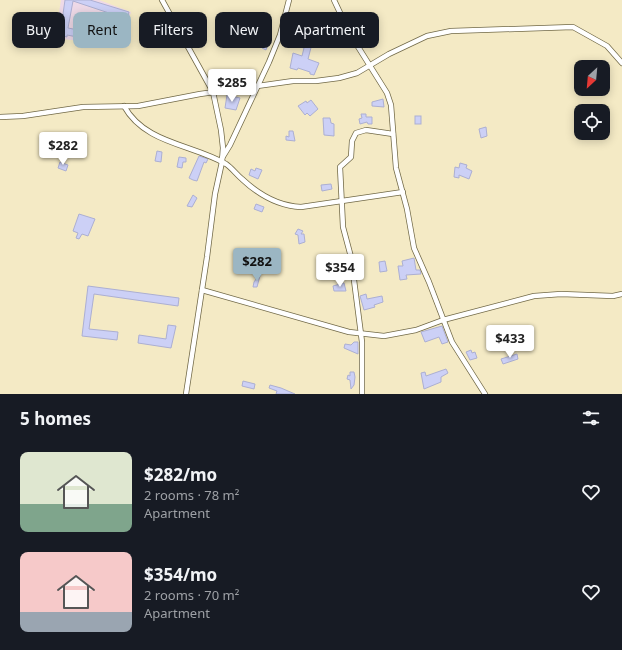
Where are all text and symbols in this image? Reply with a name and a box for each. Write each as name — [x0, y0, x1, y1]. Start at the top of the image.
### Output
chip: Buy — [12, 12, 65, 48]
chip: Rent — [73, 12, 131, 48]
chip: Filters — [139, 12, 207, 48]
chip: New — [215, 12, 272, 48]
chip: Apartment — [280, 12, 379, 48]
north arrow — [574, 60, 610, 96]
map controls — [574, 60, 610, 140]
pin: $285 — [208, 69, 256, 103]
text: $285 — [217, 73, 247, 91]
button: locate — [574, 104, 610, 140]
pin: $282 — [39, 132, 87, 166]
text: $282 — [48, 136, 78, 154]
pin: $282 — [233, 248, 281, 282]
text: $282 — [242, 252, 272, 270]
pin: $354 — [316, 254, 364, 288]
text: $354 — [325, 258, 355, 276]
pin: $433 — [486, 325, 534, 359]
text: $433 — [495, 329, 525, 347]
text: 5 homes — [20, 407, 91, 430]
icon: filters — [580, 407, 602, 429]
text: $282/mo — [144, 463, 217, 486]
icon: home — [52, 468, 100, 516]
icon: heart — [580, 481, 602, 503]
text: 2 rooms · 78 m² — [144, 486, 239, 504]
text: Apartment — [144, 504, 210, 522]
text: $354/mo — [144, 563, 217, 586]
icon: home — [52, 568, 100, 616]
icon: heart — [580, 581, 602, 603]
text: 2 rooms · 70 m² — [144, 586, 239, 604]
text: Apartment — [144, 604, 210, 622]

